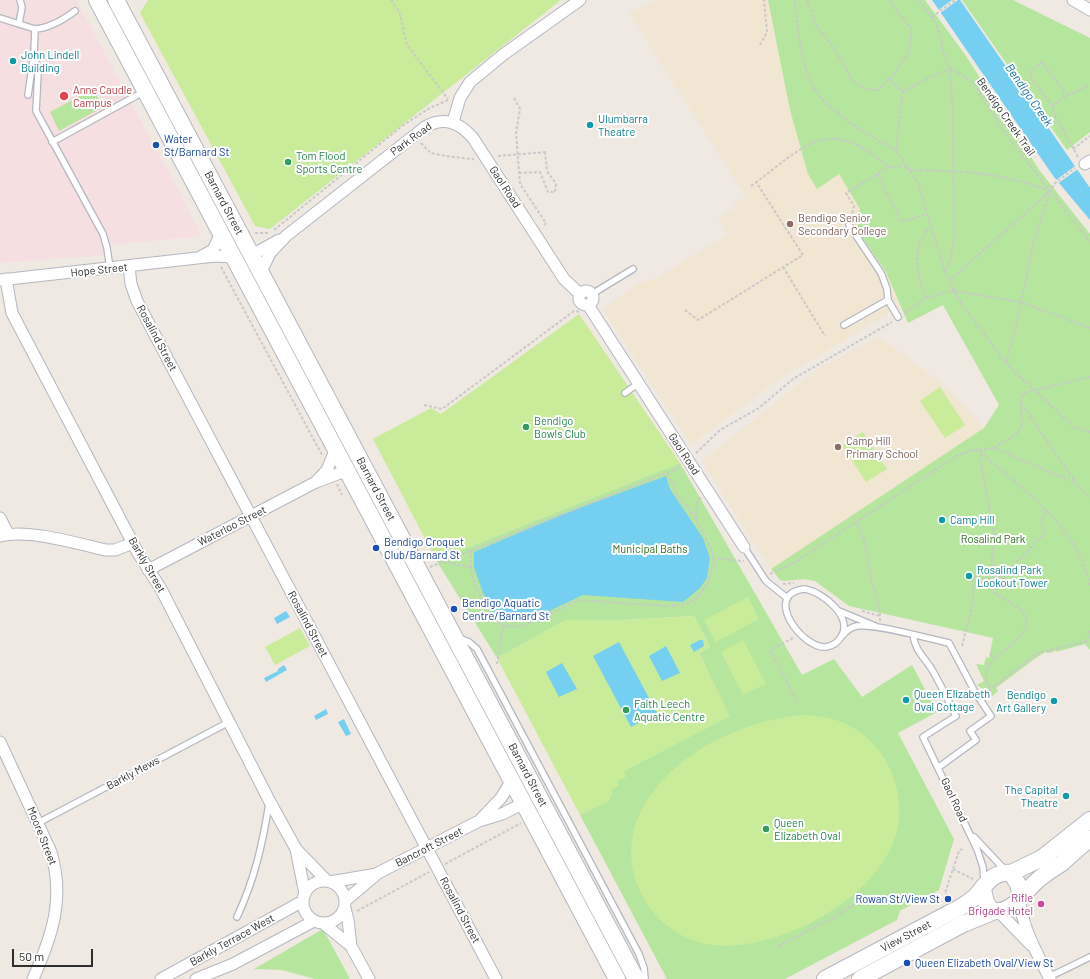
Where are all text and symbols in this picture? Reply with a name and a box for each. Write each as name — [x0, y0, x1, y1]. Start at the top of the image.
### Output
place label: John Lindell Building — [21, 48, 79, 74]
marker: John Lindell Building — [8, 56, 18, 66]
water label: Bendigo Creek — [1002, 61, 1056, 129]
street label: Bendigo Creek Trail — [974, 75, 1038, 159]
place label: Anne Caudle Campus — [73, 83, 132, 109]
marker: Anne Caudle Campus — [58, 90, 70, 102]
place label: Ulumbarra Theatre — [598, 112, 648, 138]
street label: Park Road — [388, 120, 434, 158]
marker: Ulumbarra Theatre — [585, 120, 595, 130]
place label: Water St/Barnard St — [164, 132, 229, 158]
marker: Water St/Barnard St — [151, 140, 161, 150]
place label: Tom Flood Sports Centre — [296, 149, 362, 175]
marker: Tom Flood Sports Centre — [283, 157, 293, 167]
street label: Gaol Road — [487, 164, 523, 210]
street label: Barnard Street — [202, 169, 246, 237]
place label: Bendigo Senior Secondary College — [798, 211, 886, 237]
marker: Bendigo Senior Secondary College — [785, 219, 795, 229]
street label: Hope Street — [70, 260, 128, 280]
street label: Rosalind Street — [134, 303, 180, 373]
place label: Bendigo Bowls Club — [534, 414, 586, 440]
marker: Bendigo Bowls Club — [521, 422, 531, 432]
street label: Gaol Road — [666, 431, 702, 477]
place label: Camp Hill Primary School — [846, 434, 918, 460]
marker: Camp Hill Primary School — [833, 442, 843, 452]
street label: Barnard Street — [354, 455, 398, 523]
street label: Waterloo Street — [196, 503, 268, 549]
place label: Camp Hill — [950, 513, 995, 527]
marker: Camp Hill — [937, 515, 947, 525]
park label: Rosalind Park — [961, 532, 1025, 546]
street label: Barkly Street — [126, 535, 168, 595]
place label: Bendigo Croquet Club/Barnard St — [384, 535, 464, 561]
park label: Municipal Baths — [612, 542, 688, 556]
marker: Bendigo Croquet Club/Barnard St — [371, 543, 381, 553]
place label: Rosalind Park Lookout Tower — [977, 563, 1048, 589]
marker: Rosalind Park Lookout Tower — [964, 571, 974, 581]
street label: Rosalind Street — [285, 589, 331, 659]
place label: Bendigo Aquatic Centre/Barnard St — [462, 596, 549, 622]
marker: Bendigo Aquatic Centre/Barnard St — [449, 604, 459, 614]
place label: Queen Elizabeth Oval Cottage — [914, 687, 990, 713]
place label: Bendigo Art Gallery — [996, 688, 1046, 714]
marker: Queen Elizabeth Oval Cottage — [901, 695, 911, 705]
marker: Bendigo Art Gallery — [1049, 696, 1059, 706]
place label: Faith Leech Aquatic Centre — [634, 697, 705, 723]
marker: Faith Leech Aquatic Centre — [621, 705, 631, 715]
street label: Barnard Street — [506, 741, 550, 809]
street label: Barkly Mews — [104, 754, 162, 792]
street label: Gaol Road — [938, 776, 970, 824]
place label: The Capital Theatre — [1005, 783, 1058, 809]
marker: The Capital Theatre — [1061, 791, 1071, 801]
street label: Moore Street — [24, 805, 60, 867]
place label: Queen Elizabeth Oval — [774, 816, 840, 842]
street label: Bancroft Street — [393, 824, 465, 870]
marker: Queen Elizabeth Oval — [761, 824, 771, 834]
street label: Rosalind Street — [437, 875, 483, 945]
place label: Rifle Brigade Hotel — [968, 891, 1033, 917]
place label: Rowan St/View St — [856, 892, 940, 906]
marker: Rowan St/View St — [943, 894, 953, 904]
marker: Rifle Brigade Hotel — [1036, 899, 1046, 909]
street label: Barkly Terrace West — [187, 911, 277, 969]
street label: View Street — [879, 917, 933, 955]
scale bar — [14, 941, 95, 967]
text: 50 m — [19, 949, 44, 963]
place label: Queen Elizabeth Oval/View St — [915, 956, 1054, 970]
marker: Queen Elizabeth Oval/View St — [902, 958, 912, 968]

